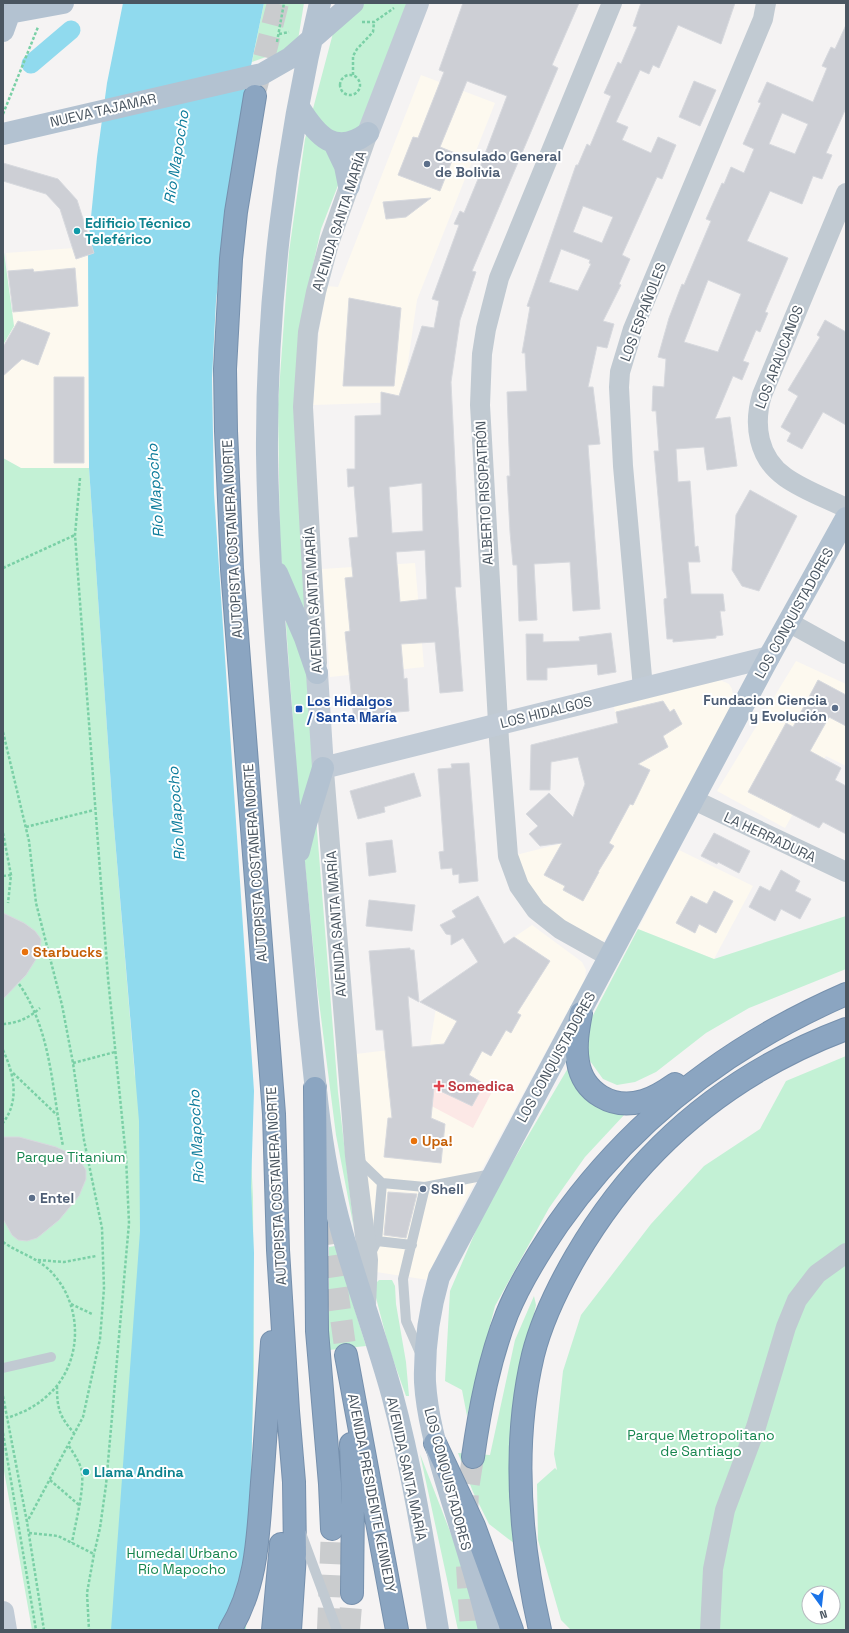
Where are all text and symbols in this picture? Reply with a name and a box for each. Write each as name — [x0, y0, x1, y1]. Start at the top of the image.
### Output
street label: NUEVA TAJAMAR — [48, 89, 158, 131]
water label: Río Mapocho — [159, 108, 193, 205]
place label: Consulado General de Bolivia — [435, 147, 561, 181]
street label: AVENIDA SANTA MARÍA — [308, 148, 370, 294]
marker: Consulado General de Bolivia — [422, 159, 432, 169]
place label: Edificio Técnico Teleférico — [85, 214, 191, 248]
marker: Edificio Técnico Teleférico — [72, 226, 82, 236]
street label: LOS ESPAÑOLES — [616, 260, 670, 364]
street label: LOS ARAUCANOS — [751, 303, 807, 411]
street label: ALBERTO RISOPATRÓN — [471, 420, 497, 566]
street label: AUTOPISTA COSTANERA NORTE — [218, 439, 246, 639]
water label: Río Mapocho — [142, 443, 168, 539]
street label: AVENIDA SANTA MARÍA — [300, 526, 326, 674]
street label: LOS CONQUISTADORES — [751, 544, 837, 682]
place label: Fundacion Ciencia y Evolución — [703, 691, 827, 725]
place label: Los Hidalgos / Santa María — [306, 692, 397, 726]
street label: LOS HIDALGOS — [498, 692, 594, 732]
marker: Fundacion Ciencia y Evolución — [830, 703, 840, 713]
marker: Los Hidalgos / Santa María — [294, 704, 304, 714]
street label: AUTOPISTA COSTANERA NORTE — [239, 763, 271, 963]
water label: Río Mapocho — [163, 766, 189, 862]
street label: LA HERRADURA — [721, 808, 819, 866]
street label: AVENIDA SANTA MARÍA — [322, 850, 350, 998]
place label: Starbucks — [33, 943, 102, 961]
marker: Starbucks — [20, 947, 30, 957]
street label: LOS CONQUISTADORES — [513, 988, 599, 1126]
place label: Somedica — [448, 1077, 514, 1095]
marker: Somedica — [433, 1080, 445, 1092]
street label: AUTOPISTA COSTANERA NORTE — [262, 1086, 290, 1286]
water label: Río Mapocho — [184, 1089, 208, 1185]
place label: Upa! — [422, 1132, 453, 1150]
marker: Upa! — [409, 1136, 419, 1146]
park label: Parque Titanium — [16, 1148, 126, 1166]
place label: Shell — [431, 1180, 464, 1198]
marker: Shell — [418, 1184, 428, 1194]
place label: Entel — [40, 1189, 74, 1207]
marker: Entel — [27, 1193, 37, 1203]
street label: AVENIDA PRESIDENTE KENNEDY — [344, 1392, 400, 1594]
street label: AVENIDA SANTA MARÍA — [383, 1395, 431, 1543]
street label: LOS CONQUISTADORES — [420, 1406, 476, 1552]
park label: Parque Metropolitano de Santiago — [627, 1426, 775, 1460]
place label: Llama Andina — [94, 1463, 184, 1481]
marker: Llama Andina — [81, 1467, 91, 1477]
park label: Humedal Urbano Río Mapocho — [126, 1544, 238, 1578]
north arrow — [801, 1585, 841, 1625]
text: N — [818, 1607, 829, 1622]

